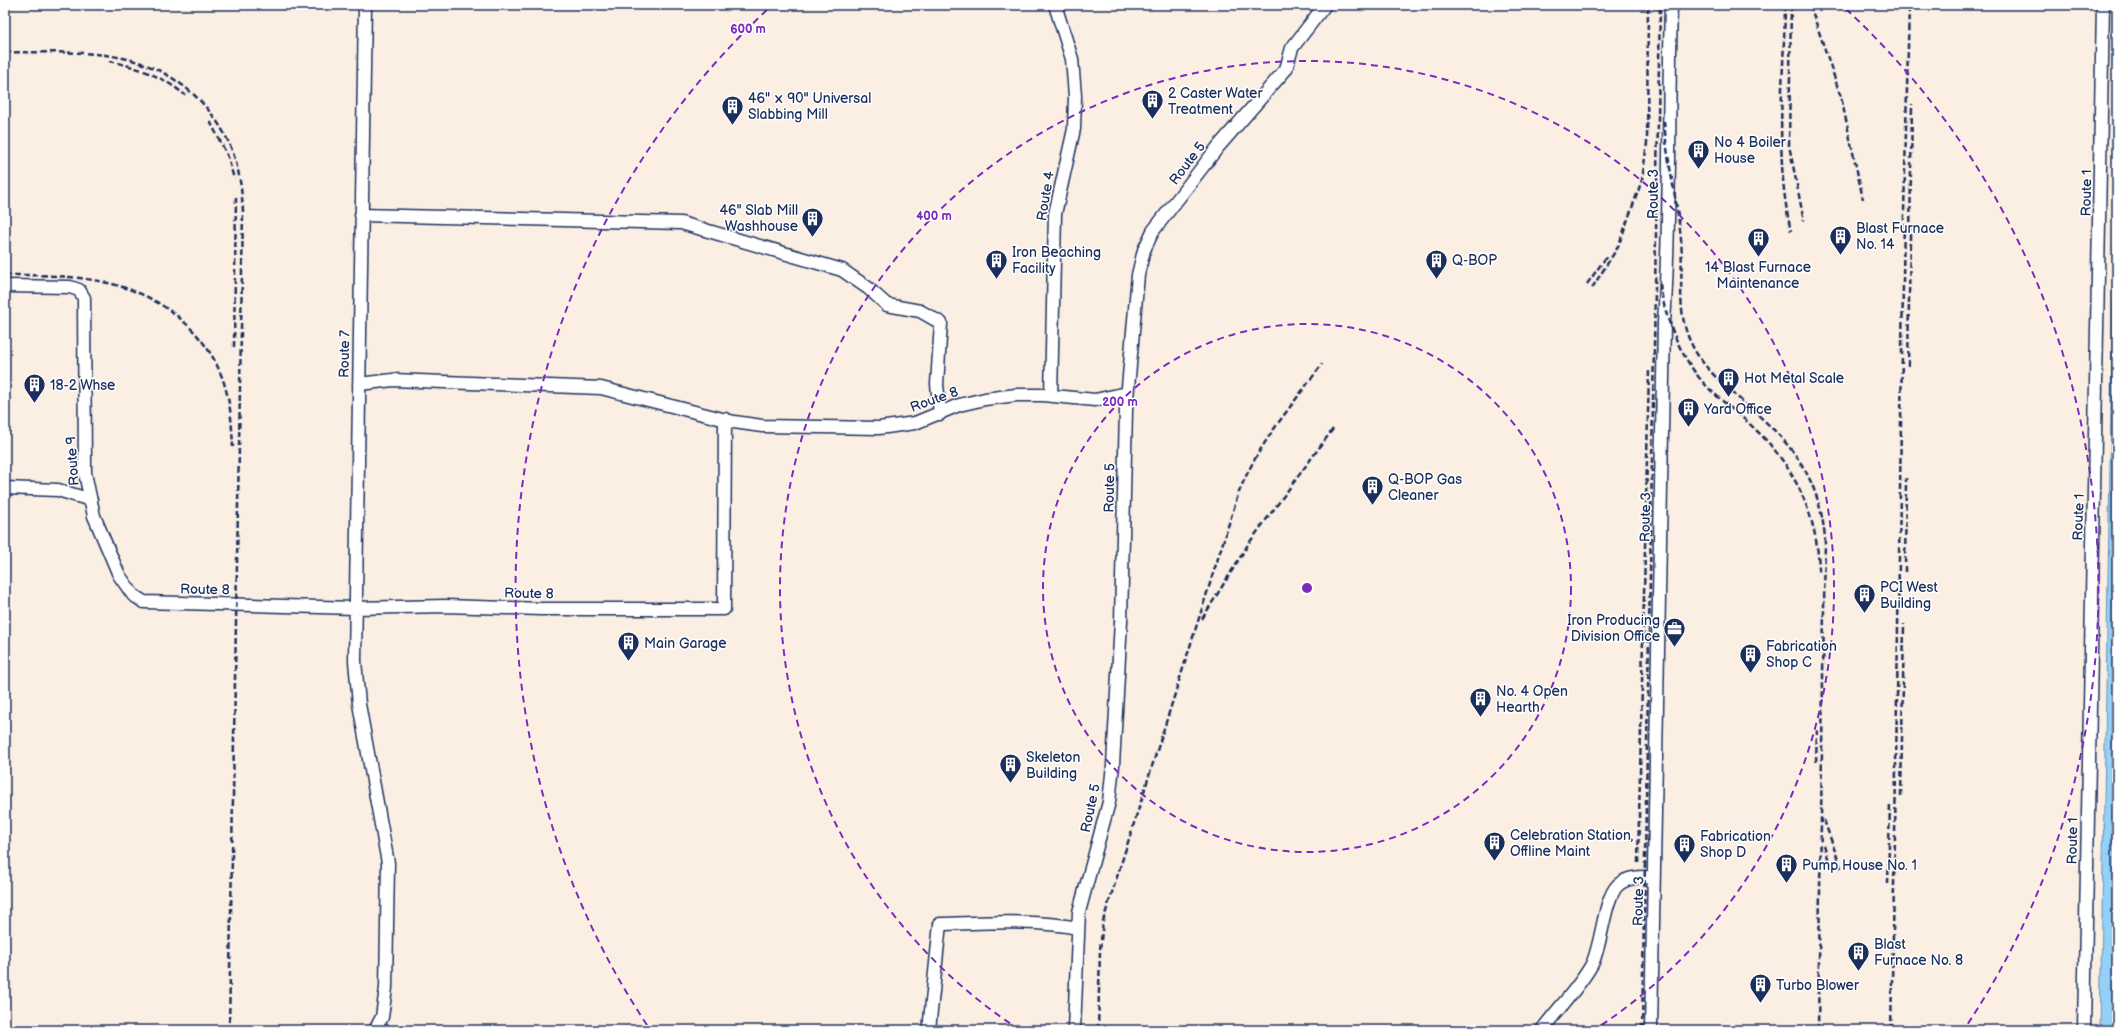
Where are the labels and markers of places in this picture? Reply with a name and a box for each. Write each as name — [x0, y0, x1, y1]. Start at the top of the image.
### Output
place label: 2 Caster Water Treatment — [1168, 85, 1263, 118]
building icon: 2 Caster Water Treatment — [1139, 88, 1165, 121]
place label: 46" × 90" Universal Slabbing Mill — [748, 90, 871, 123]
building icon: 46" × 90" Universal Slabbing Mill — [720, 93, 746, 126]
place label: No 4 Boiler House — [1714, 134, 1787, 167]
building icon: No 4 Boiler House — [1686, 137, 1712, 170]
place label: 46" Slab Mill Washhouse — [720, 202, 798, 235]
building icon: 46" Slab Mill Washhouse — [800, 205, 826, 238]
place label: Blast Furnace No. 14 — [1856, 220, 1944, 253]
building icon: Blast Furnace No. 14 — [1828, 223, 1854, 256]
building icon: 14 Blast Furnace Maintenance — [1745, 226, 1771, 259]
place label: Iron Beaching Facility — [1012, 244, 1101, 277]
building icon: Iron Beaching Facility — [984, 247, 1010, 280]
building icon: Q-BOP — [1423, 247, 1449, 280]
place label: Q-BOP — [1452, 252, 1497, 269]
place label: 14 Blast Furnace Maintenance — [1705, 259, 1811, 292]
building icon: Hot Metal Scale — [1716, 365, 1742, 398]
place label: Hot Metal Scale — [1744, 370, 1844, 387]
building icon: 18-2 Whse — [21, 372, 47, 405]
place label: 18-2 Whse — [50, 377, 115, 394]
building icon: Yard Office — [1675, 396, 1701, 429]
place label: Yard Office — [1703, 401, 1772, 418]
place label: Q-BOP Gas Cleaner — [1388, 471, 1462, 504]
building icon: Q-BOP Gas Cleaner — [1359, 474, 1385, 507]
place label: PCI West Building — [1880, 579, 1939, 612]
centre of rings — [1300, 581, 1314, 595]
building icon: PCI West Building — [1852, 582, 1878, 615]
place label: Iron Producing Division Office — [1567, 612, 1660, 645]
office icon: Iron Producing Division Office — [1662, 615, 1688, 648]
building icon: Main Garage — [615, 630, 641, 663]
place label: Main Garage — [644, 635, 727, 652]
place label: Fabrication Shop C — [1766, 638, 1837, 671]
building icon: Fabrication Shop C — [1737, 641, 1763, 674]
place label: No. 4 Open Hearth — [1496, 683, 1568, 716]
building icon: No. 4 Open Hearth — [1468, 686, 1494, 719]
place label: Skeleton Building — [1026, 749, 1081, 782]
building icon: Skeleton Building — [997, 752, 1023, 785]
place label: Celebration Station, Offline Maint — [1510, 827, 1633, 860]
place label: Fabrication Shop D — [1700, 828, 1771, 861]
building icon: Celebration Station, Offline Maint — [1481, 830, 1507, 863]
building icon: Fabrication Shop D — [1671, 831, 1697, 864]
building icon: Pump House No. 1 — [1774, 852, 1800, 885]
place label: Pump House No. 1 — [1802, 857, 1917, 874]
place label: Blast Furnace No. 8 — [1874, 936, 1963, 969]
building icon: Blast Furnace No. 8 — [1845, 939, 1871, 972]
building icon: Turbo Blower — [1748, 972, 1774, 1005]
place label: Turbo Blower — [1776, 977, 1860, 994]

